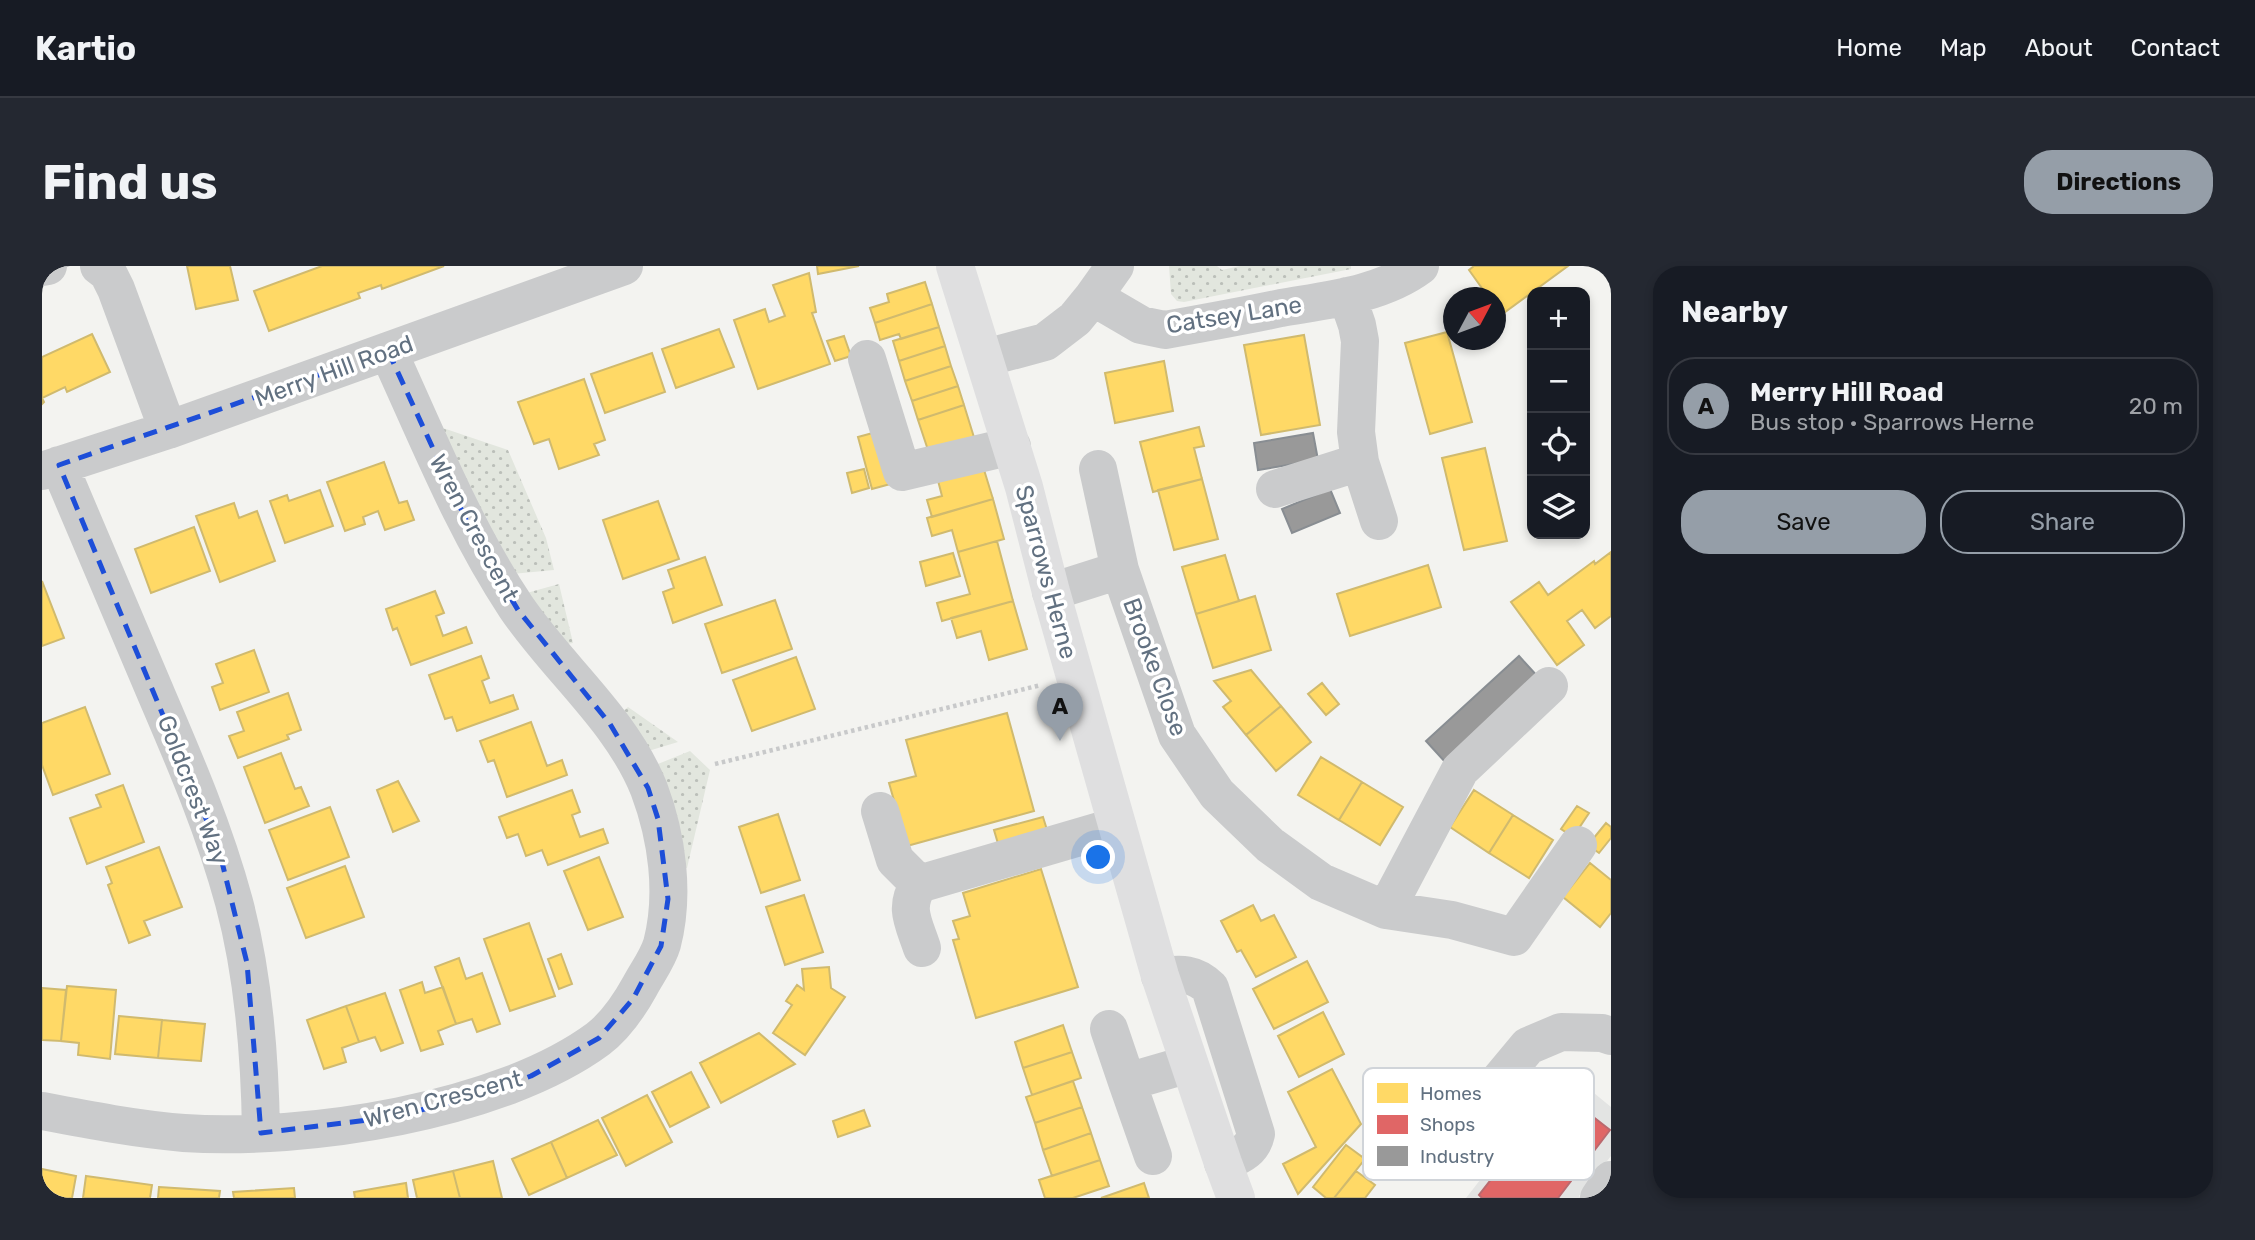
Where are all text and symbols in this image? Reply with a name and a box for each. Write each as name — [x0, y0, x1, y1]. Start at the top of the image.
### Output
text: Kartio — [35, 29, 136, 68]
text: Home — [1836, 34, 1902, 62]
text: Map — [1940, 34, 1987, 62]
text: About — [2025, 34, 2093, 62]
text: Contact — [2131, 34, 2220, 62]
button: Directions — [2024, 150, 2213, 214]
text: Find us — [42, 153, 218, 211]
north arrow — [1443, 287, 1506, 350]
map controls — [1527, 287, 1590, 539]
button: + — [1527, 287, 1590, 350]
street label: Catsey Lane — [1164, 290, 1304, 340]
text: Nearby — [1681, 294, 1788, 330]
street label: Merry Hill Road — [251, 329, 417, 413]
button: − — [1527, 350, 1590, 413]
text: Merry Hill Road — [1750, 377, 1944, 408]
text: A — [1698, 392, 1714, 420]
text: 20 m — [2129, 392, 2183, 420]
text: Bus stop · Sparrows Herne — [1750, 408, 2034, 436]
button: locate — [1527, 413, 1590, 476]
street label: Wren Crescent — [423, 450, 525, 606]
button: layers — [1527, 476, 1590, 539]
street label: Sparrows Herne — [1009, 482, 1083, 662]
button: Save — [1681, 490, 1926, 554]
button: Share — [1940, 490, 2185, 554]
street label: Brooke Close — [1117, 594, 1193, 740]
pin: A — [1037, 683, 1083, 741]
street label: Goldcrest Way — [152, 711, 234, 869]
your location — [1081, 840, 1115, 874]
street label: Wren Crescent — [361, 1064, 525, 1134]
legend — [1363, 1068, 1594, 1180]
text: Homes — [1420, 1082, 1482, 1105]
text: Shops — [1420, 1113, 1475, 1136]
text: Industry — [1420, 1145, 1494, 1168]

